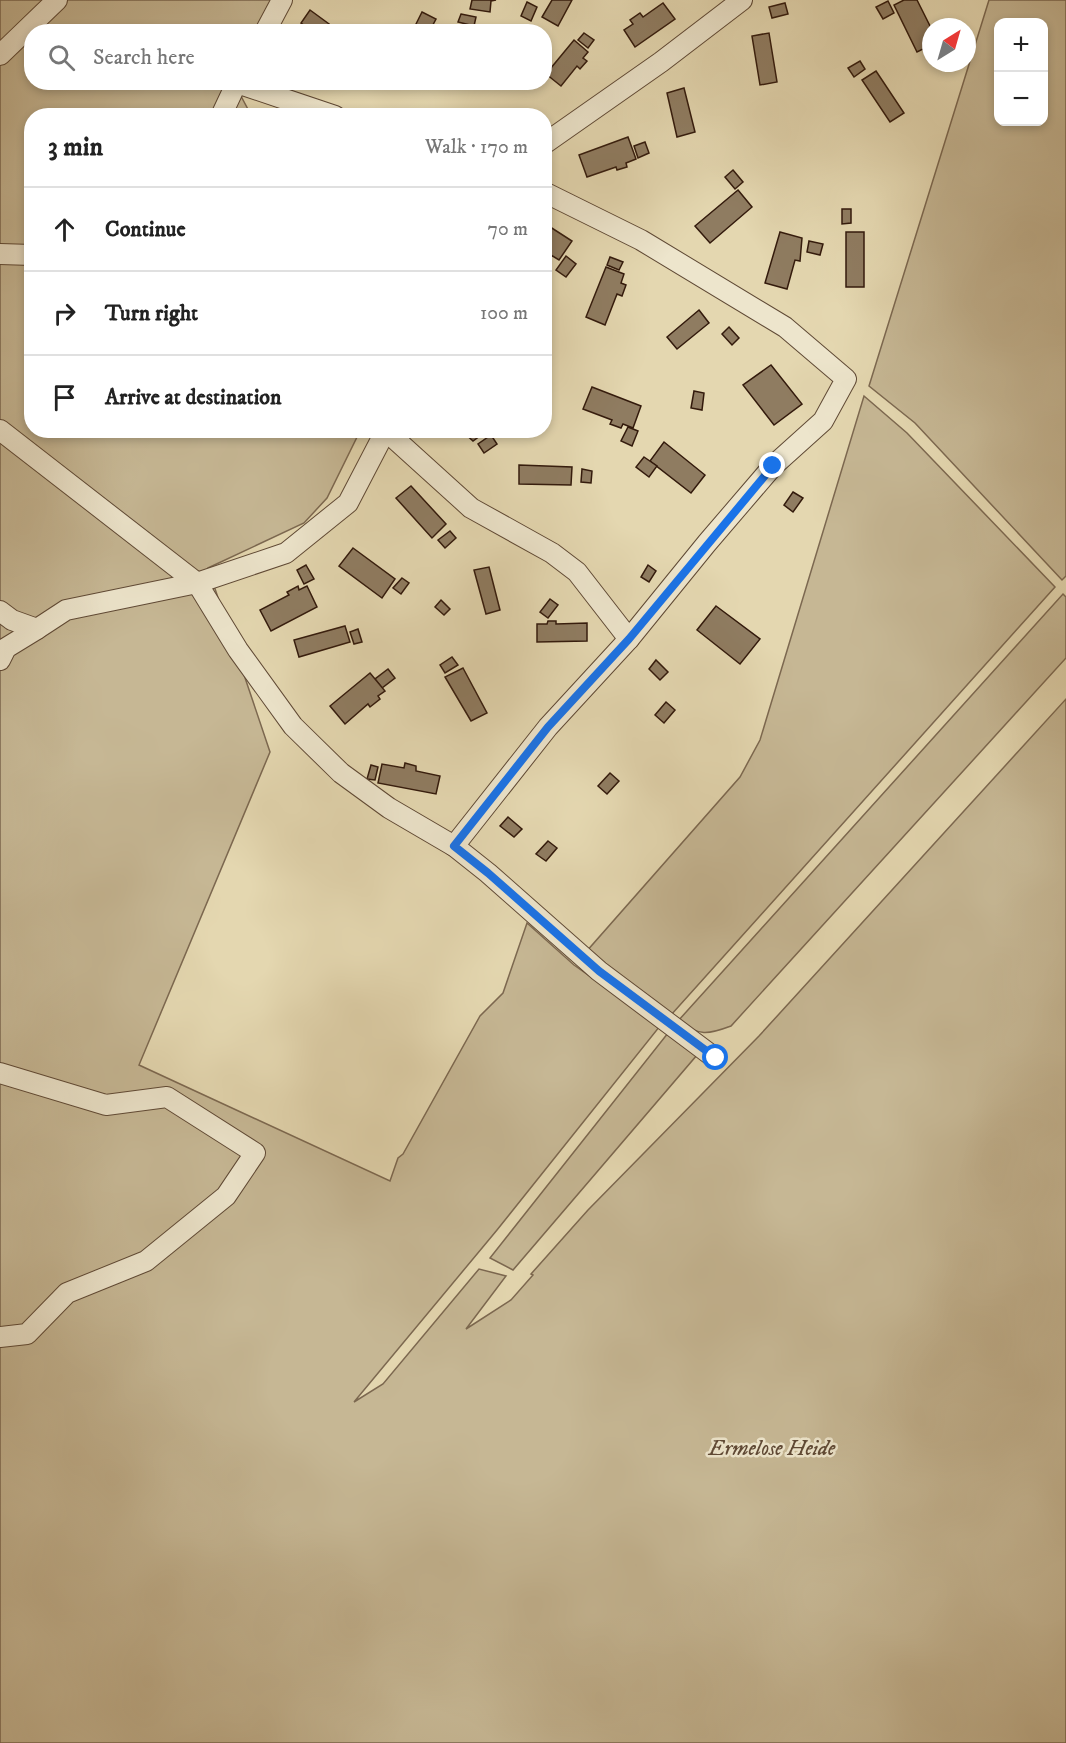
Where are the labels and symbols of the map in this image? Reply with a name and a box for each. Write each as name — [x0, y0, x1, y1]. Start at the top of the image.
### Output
north arrow — [922, 18, 976, 72]
route end — [759, 452, 785, 478]
route start — [702, 1044, 728, 1070]
park label: Ermelose Heide — [708, 1436, 836, 1462]

